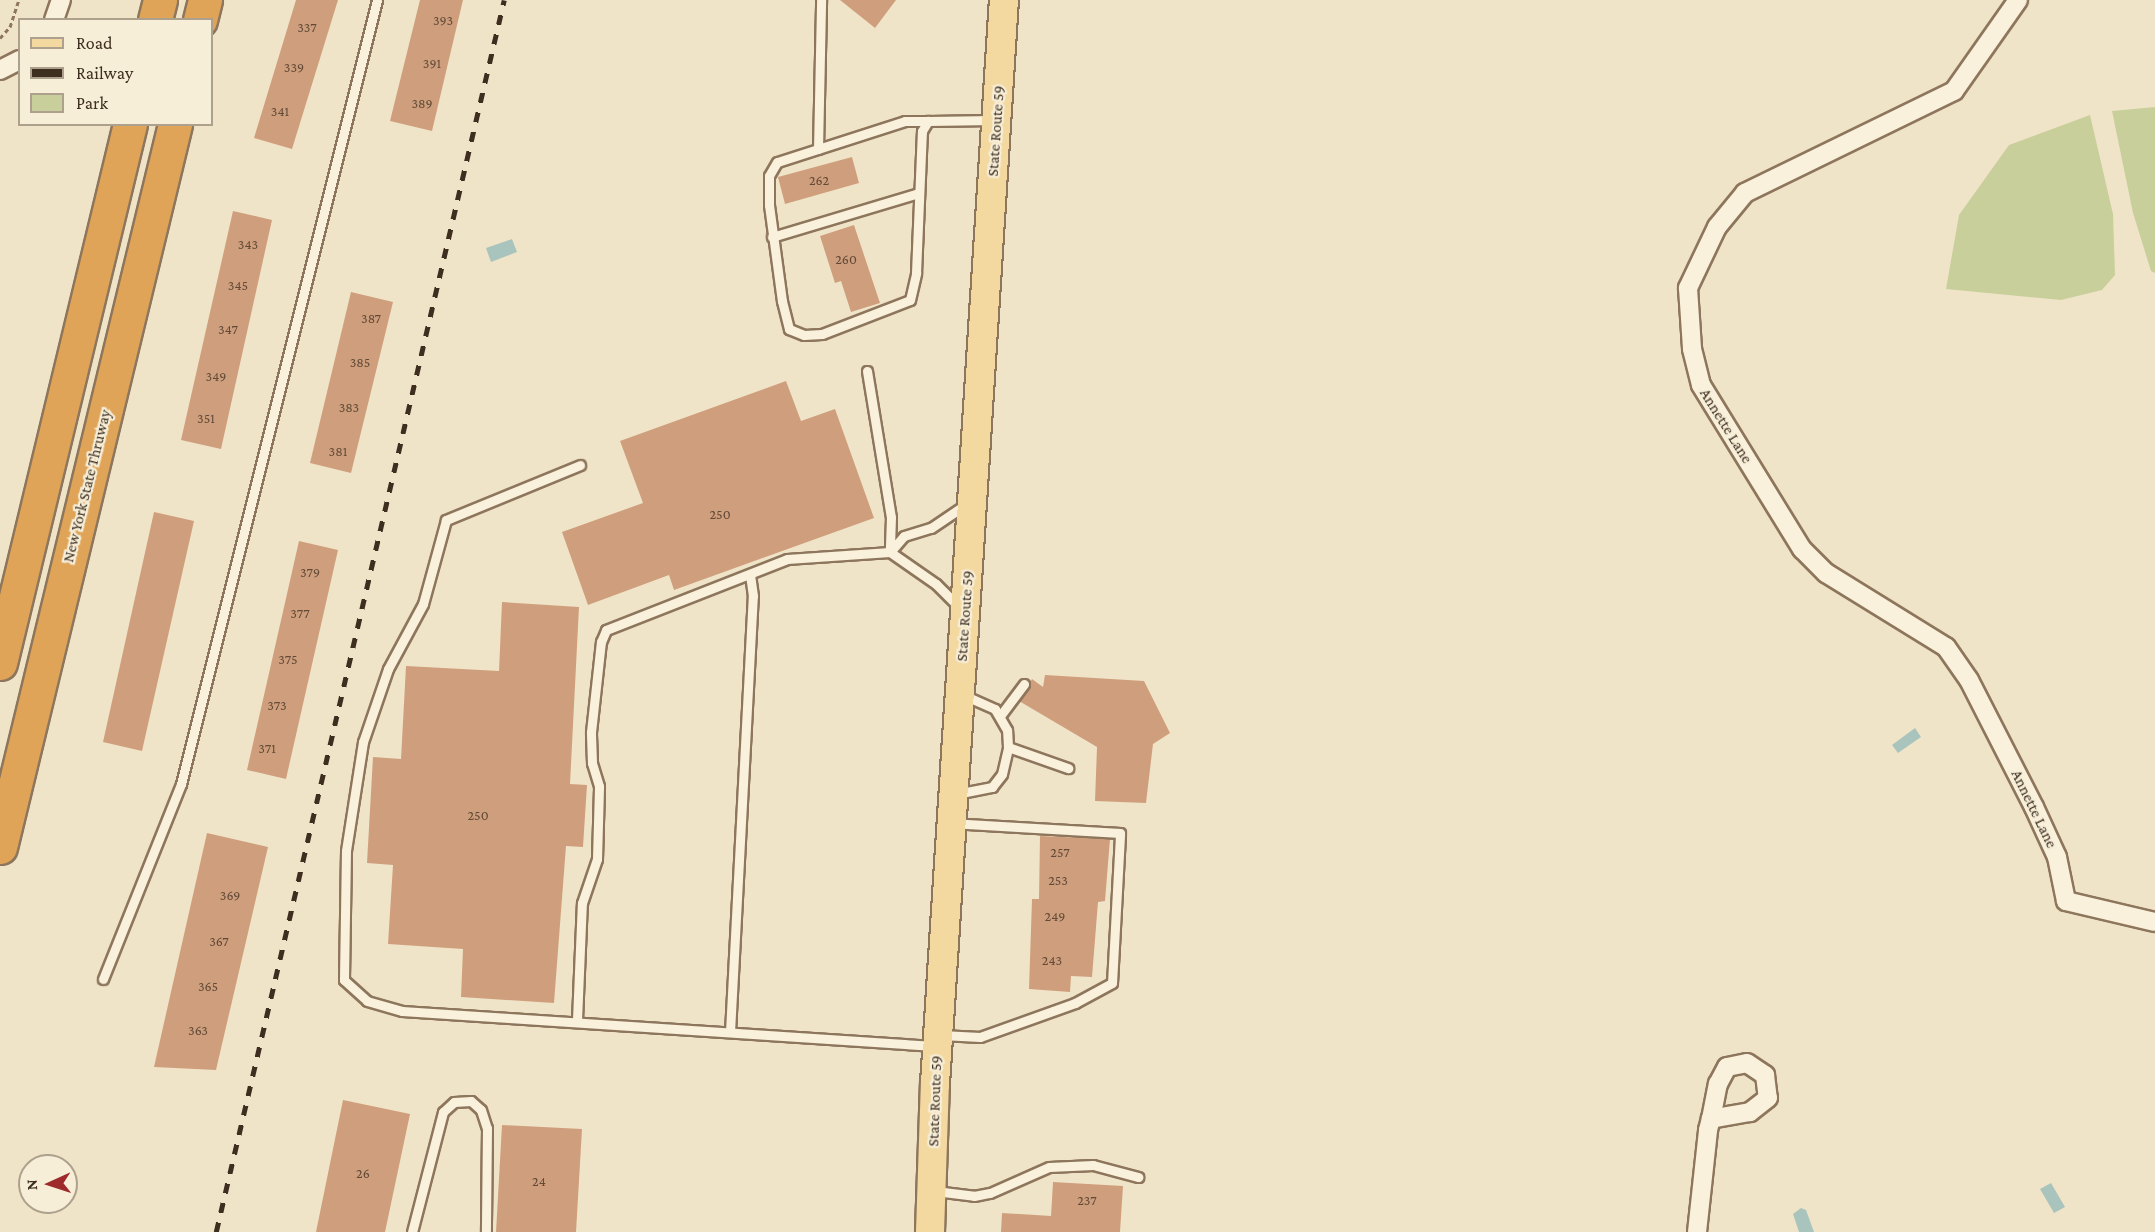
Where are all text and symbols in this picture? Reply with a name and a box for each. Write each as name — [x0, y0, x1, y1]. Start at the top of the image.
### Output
house number: 393 — [433, 12, 453, 28]
legend — [18, 18, 213, 126]
house number: 337 — [297, 19, 317, 35]
text: Road — [76, 33, 113, 53]
house number: 391 — [423, 55, 441, 71]
house number: 339 — [284, 59, 304, 75]
text: Railway — [76, 63, 133, 83]
street label: State Route 59 — [983, 85, 1009, 177]
text: Park — [76, 93, 108, 113]
house number: 389 — [411, 95, 433, 111]
house number: 341 — [271, 103, 289, 119]
house number: 262 — [809, 172, 829, 188]
house number: 343 — [238, 236, 258, 252]
house number: 260 — [835, 251, 857, 267]
house number: 345 — [228, 277, 248, 293]
house number: 387 — [361, 310, 381, 326]
house number: 347 — [218, 321, 238, 337]
house number: 385 — [350, 354, 370, 370]
house number: 349 — [206, 368, 226, 384]
street label: Annette Lane — [1695, 385, 1757, 467]
house number: 383 — [339, 399, 359, 415]
street label: New York State Thruway — [59, 408, 115, 564]
house number: 351 — [197, 410, 215, 426]
house number: 381 — [329, 443, 347, 459]
house number: 250 — [709, 506, 731, 522]
house number: 379 — [300, 564, 320, 580]
street label: State Route 59 — [952, 570, 978, 662]
house number: 377 — [290, 605, 310, 621]
house number: 375 — [278, 651, 298, 667]
house number: 373 — [267, 697, 287, 713]
house number: 371 — [258, 740, 276, 756]
street label: Annette Lane — [2007, 767, 2061, 851]
house number: 250 — [467, 807, 489, 823]
house number: 257 — [1050, 844, 1070, 860]
house number: 253 — [1048, 872, 1068, 888]
house number: 369 — [220, 887, 240, 903]
house number: 249 — [1045, 908, 1065, 924]
house number: 367 — [209, 933, 229, 949]
house number: 243 — [1042, 952, 1062, 968]
house number: 365 — [198, 978, 218, 994]
house number: 363 — [188, 1022, 208, 1038]
street label: State Route 59 — [924, 1055, 946, 1147]
north arrow — [18, 1154, 78, 1214]
house number: 26 — [356, 1165, 370, 1181]
house number: 24 — [532, 1173, 546, 1189]
text: N — [23, 1179, 40, 1191]
house number: 237 — [1077, 1192, 1097, 1208]

